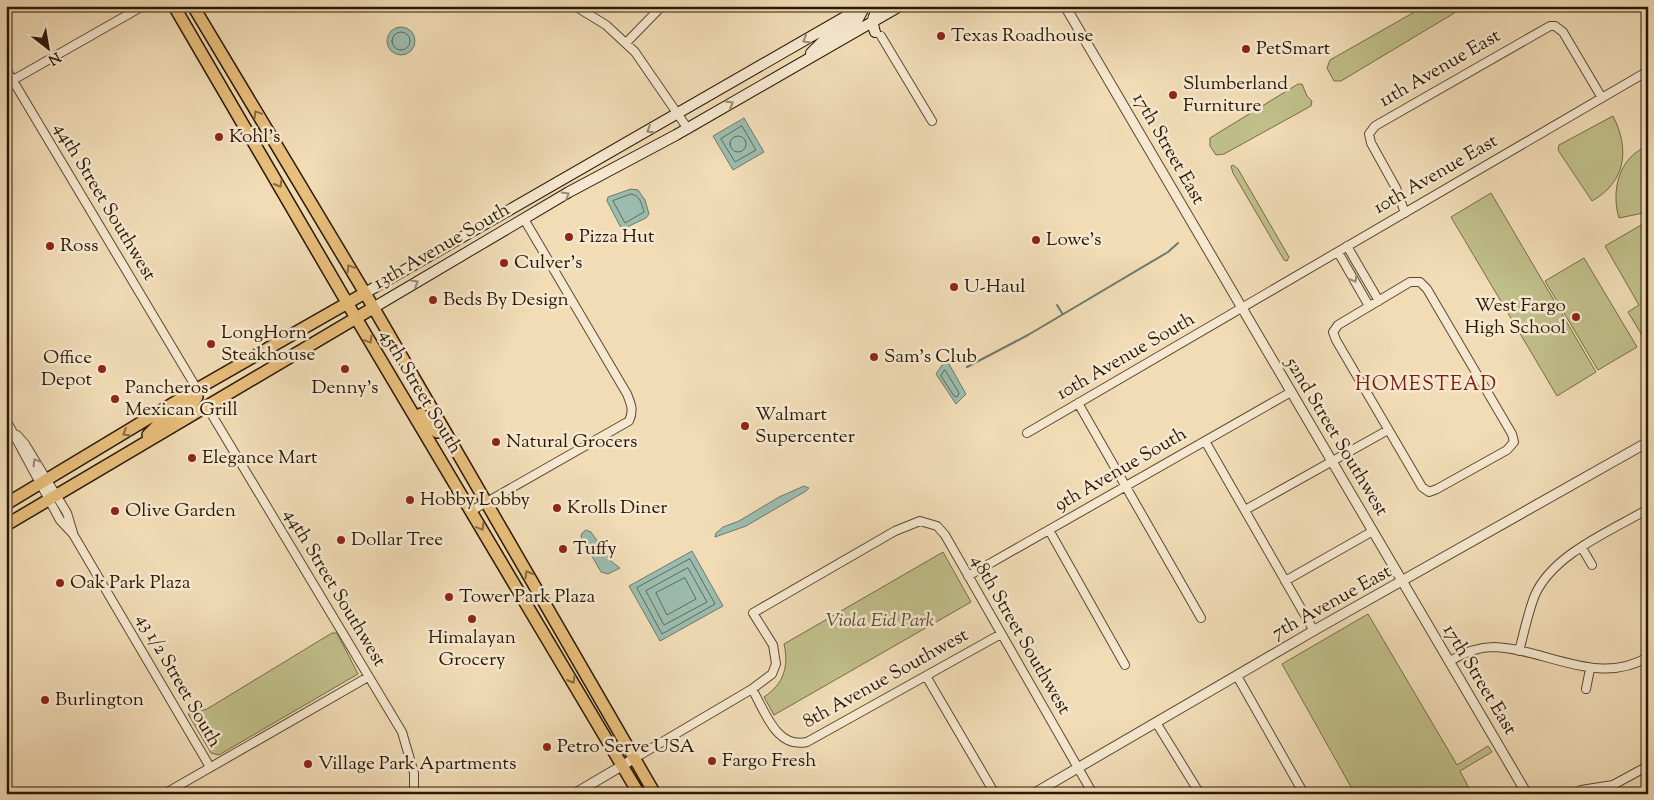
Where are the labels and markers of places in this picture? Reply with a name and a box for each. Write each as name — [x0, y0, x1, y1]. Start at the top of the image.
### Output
place label: Texas Roadhouse — [951, 23, 1094, 50]
marker: Texas Roadhouse — [935, 30, 947, 42]
place label: PetSmart — [1256, 36, 1331, 63]
marker: PetSmart — [1240, 43, 1252, 55]
place label: Slumberland Furniture — [1183, 71, 1288, 120]
marker: Slumberland Furniture — [1167, 89, 1179, 101]
place label: Kohl's — [229, 124, 280, 151]
marker: Kohl's — [213, 131, 225, 143]
place label: Pizza Hut — [579, 224, 655, 251]
place label: Lowe's — [1046, 227, 1101, 254]
marker: Pizza Hut — [563, 231, 575, 243]
place label: Ross — [60, 233, 98, 260]
marker: Lowe's — [1030, 234, 1042, 246]
marker: Ross — [44, 240, 56, 252]
place label: Culver's — [514, 250, 582, 277]
marker: Culver's — [498, 257, 510, 269]
place label: U-Haul — [964, 274, 1025, 301]
marker: U-Haul — [948, 281, 960, 293]
place label: Beds By Design — [443, 287, 569, 314]
place label: West Fargo High School — [1464, 293, 1566, 342]
marker: Beds By Design — [427, 294, 439, 306]
marker: West Fargo High School — [1570, 311, 1582, 323]
place label: LongHorn Steakhouse — [221, 320, 316, 369]
marker: LongHorn Steakhouse — [205, 338, 217, 350]
place label: Sam's Club — [884, 344, 977, 371]
place label: Office Depot — [41, 345, 92, 394]
marker: Sam's Club — [868, 351, 880, 363]
marker: Office Depot — [96, 363, 108, 375]
marker: Denny's — [339, 363, 351, 375]
place label: Pancheros Mexican Grill — [125, 375, 238, 424]
place label: Denny's — [311, 375, 379, 402]
marker: Pancheros Mexican Grill — [109, 393, 121, 405]
place label: Walmart Supercenter — [755, 402, 855, 451]
marker: Walmart Supercenter — [739, 420, 751, 432]
place label: Natural Grocers — [506, 429, 637, 456]
marker: Natural Grocers — [490, 436, 502, 448]
place label: Elegance Mart — [202, 445, 318, 472]
marker: Elegance Mart — [186, 452, 198, 464]
place label: Hobby Lobby — [420, 487, 530, 514]
marker: Hobby Lobby — [404, 494, 416, 506]
place label: Krolls Diner — [567, 495, 667, 522]
place label: Olive Garden — [125, 498, 236, 525]
marker: Krolls Diner — [551, 502, 563, 514]
marker: Olive Garden — [109, 505, 121, 517]
place label: Dollar Tree — [351, 527, 443, 554]
marker: Dollar Tree — [335, 534, 347, 546]
place label: Tuffy — [573, 536, 617, 563]
marker: Tuffy — [557, 543, 569, 555]
place label: Oak Park Plaza — [70, 570, 191, 597]
marker: Oak Park Plaza — [54, 577, 66, 589]
place label: Tower Park Plaza — [459, 584, 596, 611]
marker: Tower Park Plaza — [443, 591, 455, 603]
marker: Himalayan Grocery — [466, 613, 478, 625]
place label: Himalayan Grocery — [428, 625, 516, 674]
place label: Burlington — [55, 687, 144, 714]
marker: Burlington — [39, 694, 51, 706]
place label: Petro Serve USA — [557, 734, 696, 761]
marker: Petro Serve USA — [541, 741, 553, 753]
place label: Fargo Fresh — [722, 748, 816, 775]
place label: Village Park Apartments — [318, 751, 516, 778]
marker: Fargo Fresh — [706, 755, 718, 767]
marker: Village Park Apartments — [302, 758, 314, 770]

